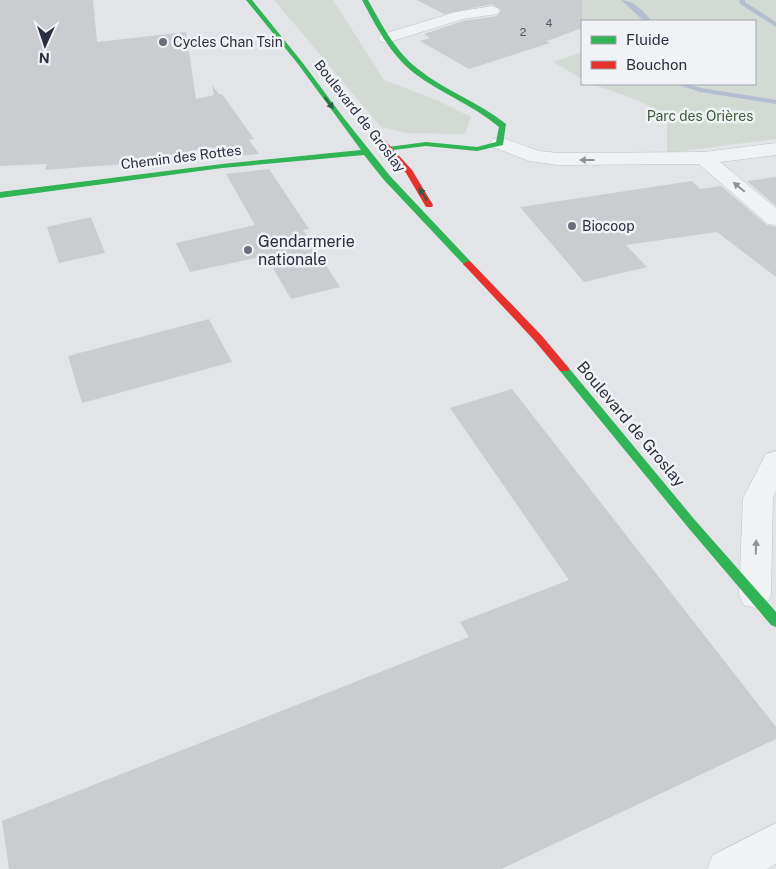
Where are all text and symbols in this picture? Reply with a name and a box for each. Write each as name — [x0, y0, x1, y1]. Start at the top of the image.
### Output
house number: 4 — [546, 17, 553, 29]
north arrow — [20, 20, 70, 70]
legend — [581, 20, 756, 85]
house number: 2 — [520, 26, 527, 38]
text: Fluide — [626, 31, 669, 48]
place label: Cycles Chan Tsin — [173, 34, 283, 50]
marker: Cycles Chan Tsin — [157, 36, 169, 48]
text: N — [38, 50, 50, 66]
text: Bouchon — [626, 56, 687, 73]
street label: Boulevard de Groslay — [311, 57, 409, 176]
one-way arrow — [324, 96, 334, 110]
park label: Parc des Orières — [647, 108, 753, 124]
street label: Chemin des Rottes — [120, 142, 242, 172]
one-way arrow — [579, 155, 595, 163]
one-way arrow — [732, 182, 745, 193]
one-way arrow — [418, 188, 427, 201]
place label: Biocoop — [582, 218, 635, 234]
marker: Biocoop — [566, 220, 578, 232]
place label: Gendarmerie nationale — [258, 232, 355, 269]
marker: Gendarmerie nationale — [242, 244, 254, 256]
street label: Boulevard de Groslay — [573, 357, 689, 491]
one-way arrow — [753, 538, 761, 554]

